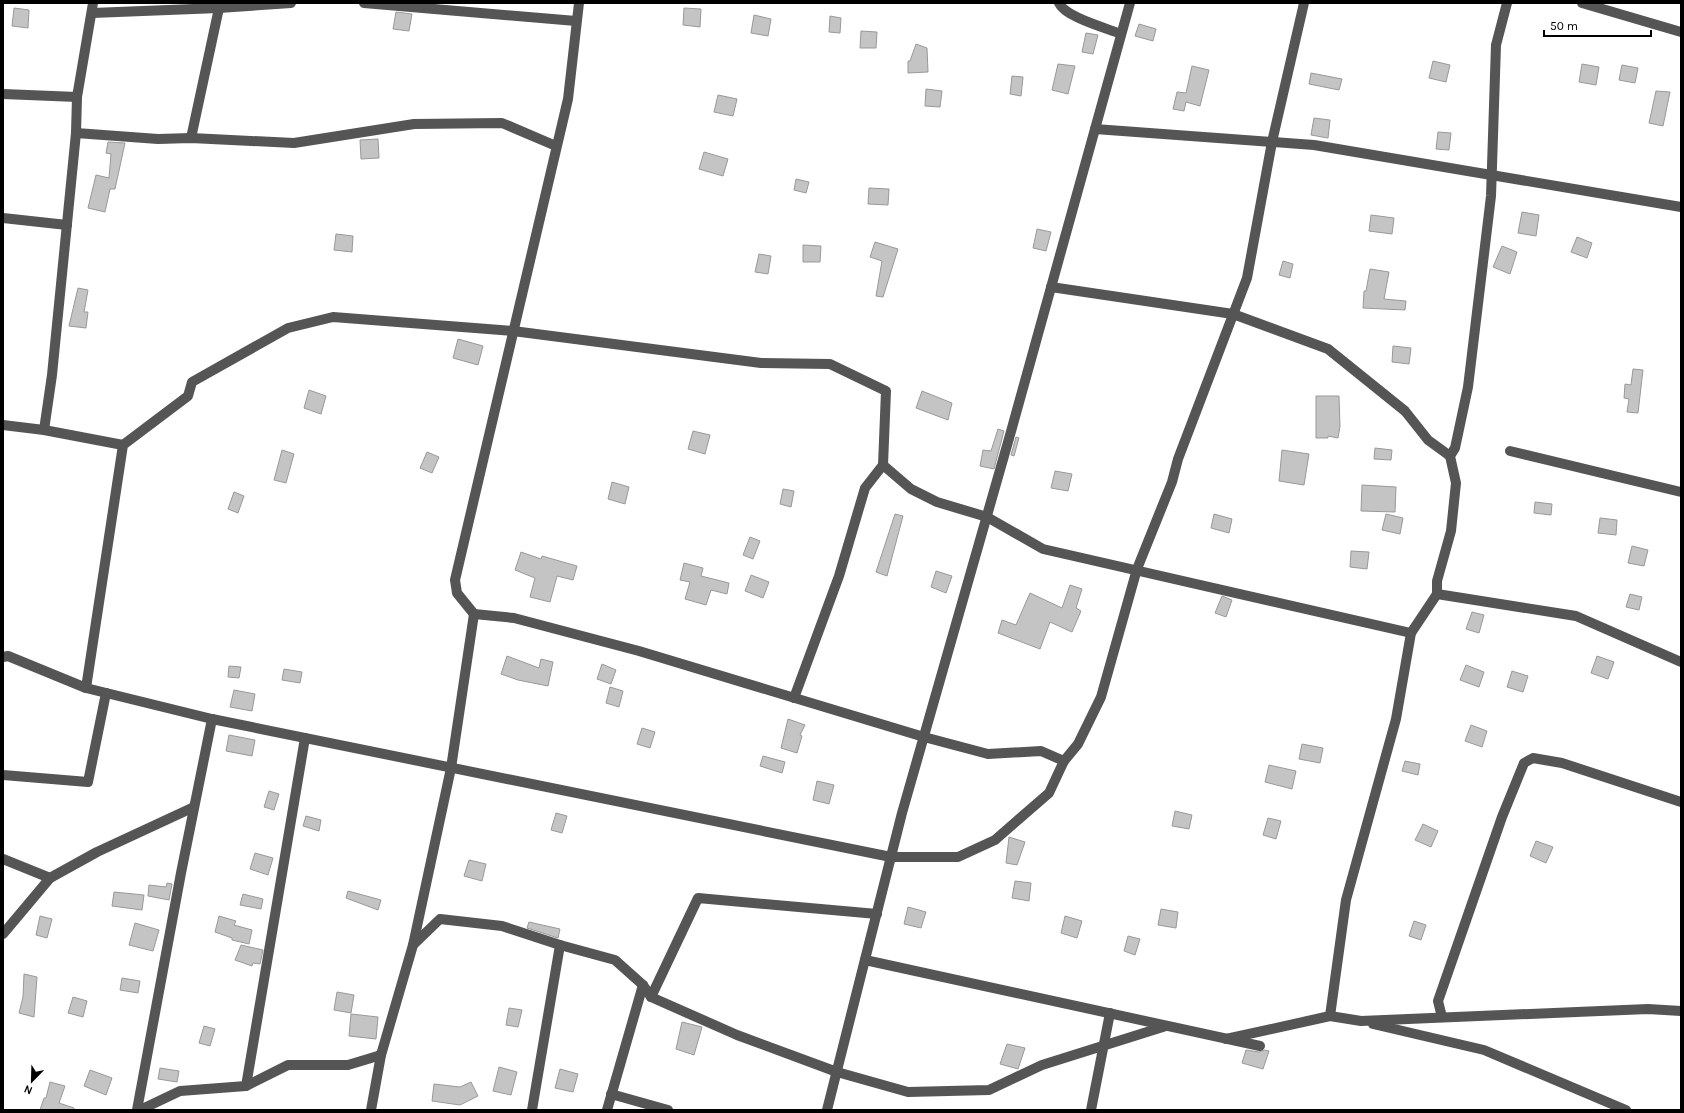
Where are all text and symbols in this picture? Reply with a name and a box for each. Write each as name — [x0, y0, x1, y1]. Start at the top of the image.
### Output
scale bar — [1544, 12, 1651, 38]
text: 50 m — [1550, 19, 1578, 33]
north arrow — [12, 1061, 52, 1101]
text: N — [22, 1082, 34, 1097]

